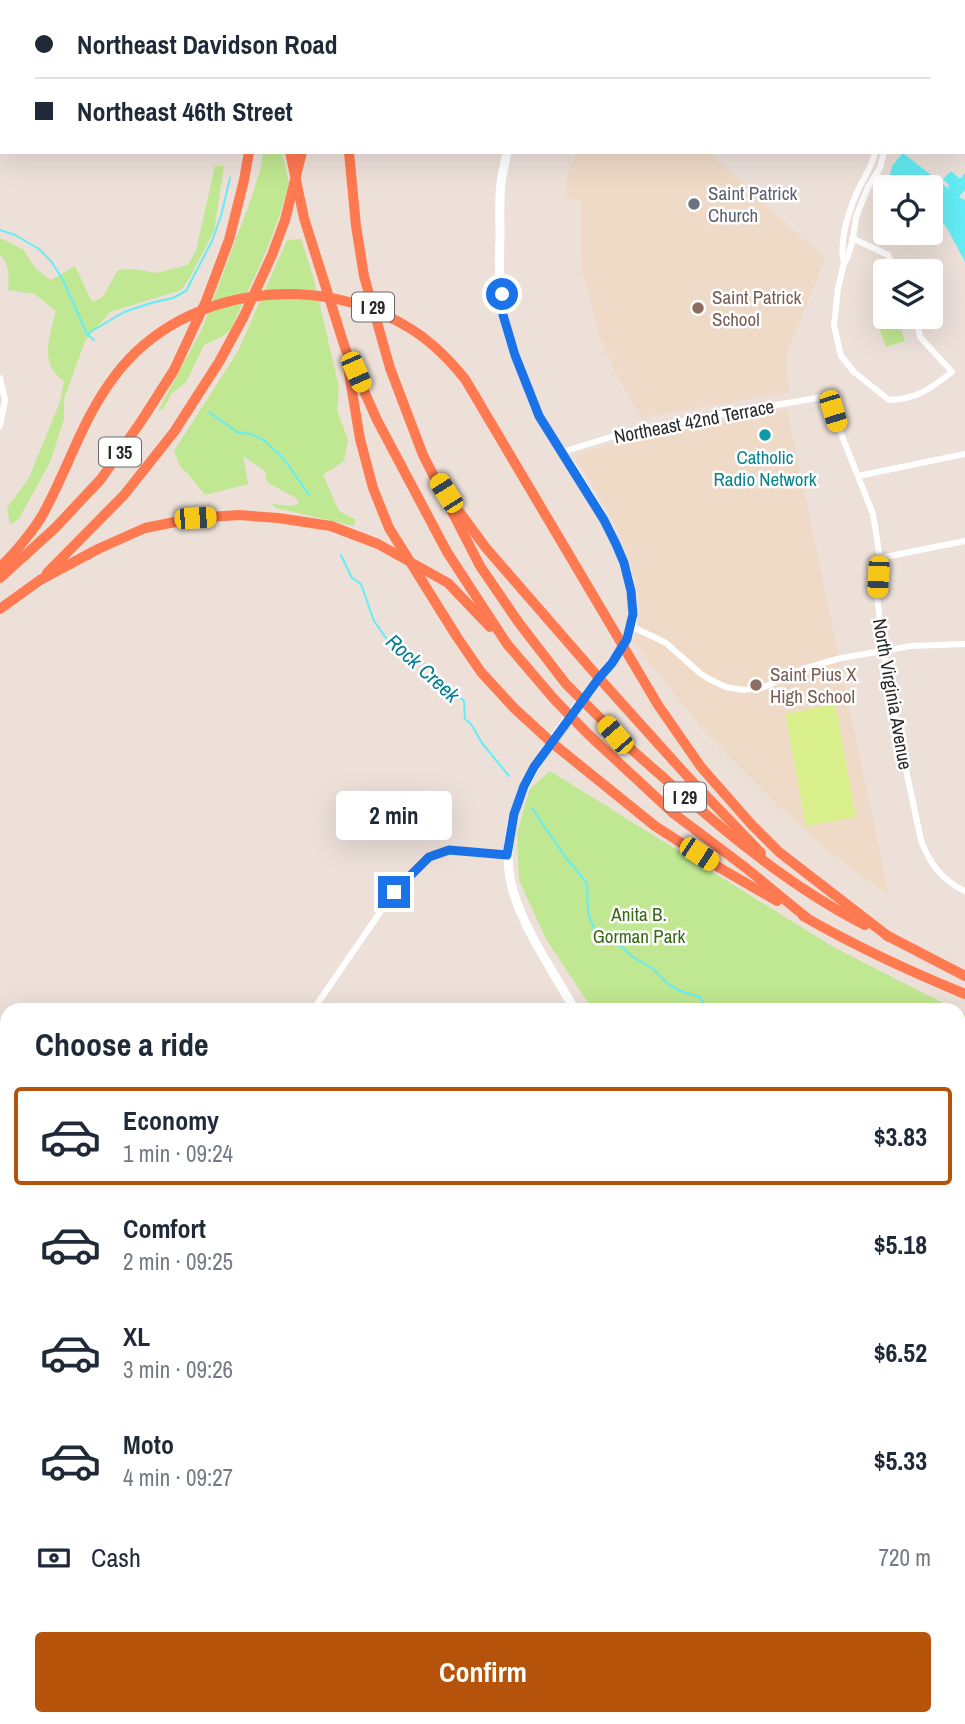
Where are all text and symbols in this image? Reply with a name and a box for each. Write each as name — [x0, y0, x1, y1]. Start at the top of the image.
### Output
text: Northeast Davidson Road — [77, 27, 338, 62]
text: Northeast 46th Street — [77, 94, 293, 129]
map controls — [873, 175, 943, 329]
button: locate — [873, 175, 943, 245]
place label: Saint Patrick Church — [708, 180, 797, 228]
marker: Saint Patrick Church — [686, 196, 702, 212]
button: layers — [873, 259, 943, 329]
route start — [486, 278, 518, 310]
place label: Saint Patrick School — [712, 284, 801, 332]
road number: I 29 — [352, 292, 394, 321]
marker: Saint Patrick School — [690, 300, 706, 316]
car — [338, 349, 375, 395]
car — [817, 388, 850, 434]
street label: Northeast 42nd Terrace — [612, 393, 776, 449]
marker: Catholic Radio Network — [757, 427, 773, 443]
road number: I 35 — [99, 438, 141, 466]
place label: Catholic Radio Network — [713, 444, 817, 492]
car — [426, 470, 467, 516]
car — [174, 506, 217, 530]
car — [867, 555, 890, 599]
street label: North Virginia Avenue — [867, 617, 919, 771]
water label: Rock Creek — [380, 627, 467, 710]
place label: Saint Pius X High School — [770, 661, 857, 709]
marker: Saint Pius X High School — [748, 677, 764, 693]
car — [594, 712, 637, 758]
road number: I 29 — [664, 782, 706, 812]
callout: 2 min — [336, 790, 452, 840]
text: 2 min — [369, 800, 419, 831]
car — [676, 834, 723, 874]
route end — [378, 876, 410, 908]
park label: Anita B. Gorman Park — [593, 901, 686, 949]
text: Choose a ride — [35, 1023, 209, 1066]
text: Economy — [123, 1103, 219, 1138]
icon: car — [39, 1105, 102, 1168]
text: $3.83 — [874, 1119, 927, 1154]
text: 1 min · 09:24 — [123, 1138, 233, 1169]
text: Comfort — [123, 1211, 206, 1246]
icon: car — [39, 1213, 102, 1276]
text: $5.18 — [874, 1227, 927, 1262]
text: 2 min · 09:25 — [123, 1246, 233, 1277]
text: XL — [123, 1319, 150, 1354]
icon: car — [39, 1321, 102, 1384]
text: $6.52 — [874, 1335, 927, 1370]
text: 3 min · 09:26 — [123, 1354, 233, 1385]
text: Moto — [123, 1427, 174, 1462]
icon: car — [39, 1429, 102, 1492]
text: $5.33 — [874, 1443, 927, 1478]
text: 4 min · 09:27 — [123, 1462, 233, 1493]
icon: cash — [35, 1539, 73, 1577]
text: Cash — [91, 1540, 141, 1575]
text: 720 m — [879, 1542, 931, 1573]
button: Confirm — [35, 1632, 931, 1712]

